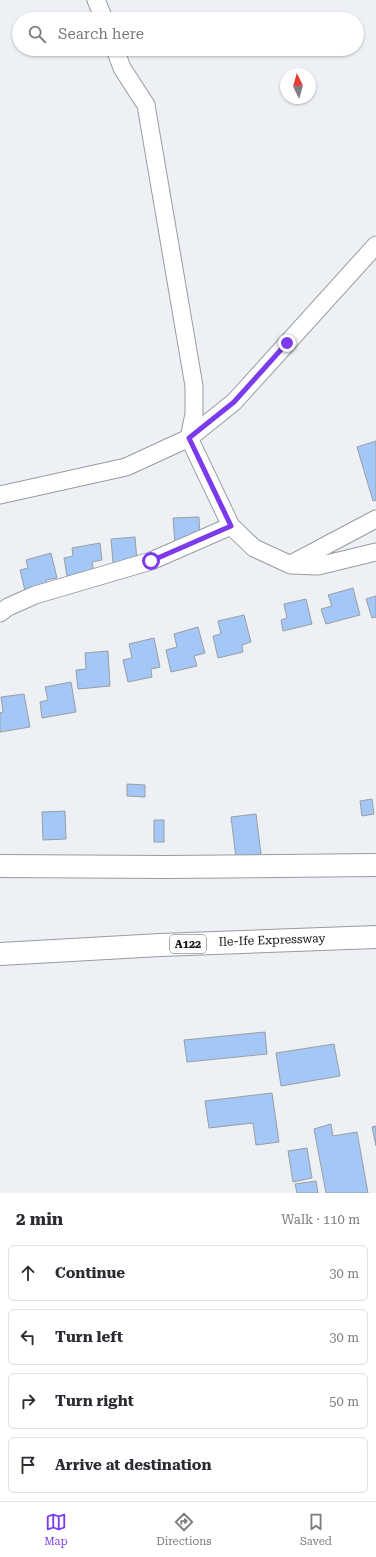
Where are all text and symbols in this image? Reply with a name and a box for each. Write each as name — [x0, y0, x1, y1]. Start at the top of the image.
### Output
search box — [12, 12, 364, 56]
icon: search — [26, 23, 48, 45]
text: Search here — [58, 25, 144, 43]
north arrow — [280, 68, 316, 104]
route end — [278, 334, 296, 352]
route start — [142, 552, 160, 570]
street label: Ile-Ife Expressway — [218, 931, 327, 949]
road number: A122 — [170, 935, 206, 953]
text: 2 min — [16, 1209, 63, 1229]
text: Walk · 110 m — [281, 1212, 360, 1227]
icon: ahead — [17, 1262, 39, 1284]
text: Continue — [55, 1264, 125, 1282]
text: 30 m — [329, 1266, 359, 1281]
icon: left — [17, 1326, 39, 1348]
text: Turn left — [55, 1328, 123, 1346]
text: 30 m — [329, 1330, 359, 1345]
icon: right — [17, 1390, 39, 1412]
text: Turn right — [55, 1392, 134, 1410]
text: 50 m — [329, 1394, 359, 1409]
icon: arrive — [17, 1454, 39, 1476]
text: Arrive at destination — [55, 1456, 211, 1474]
tab: Map — [44, 1511, 68, 1548]
tab: Directions — [156, 1511, 212, 1548]
tab: Saved — [300, 1511, 332, 1548]

